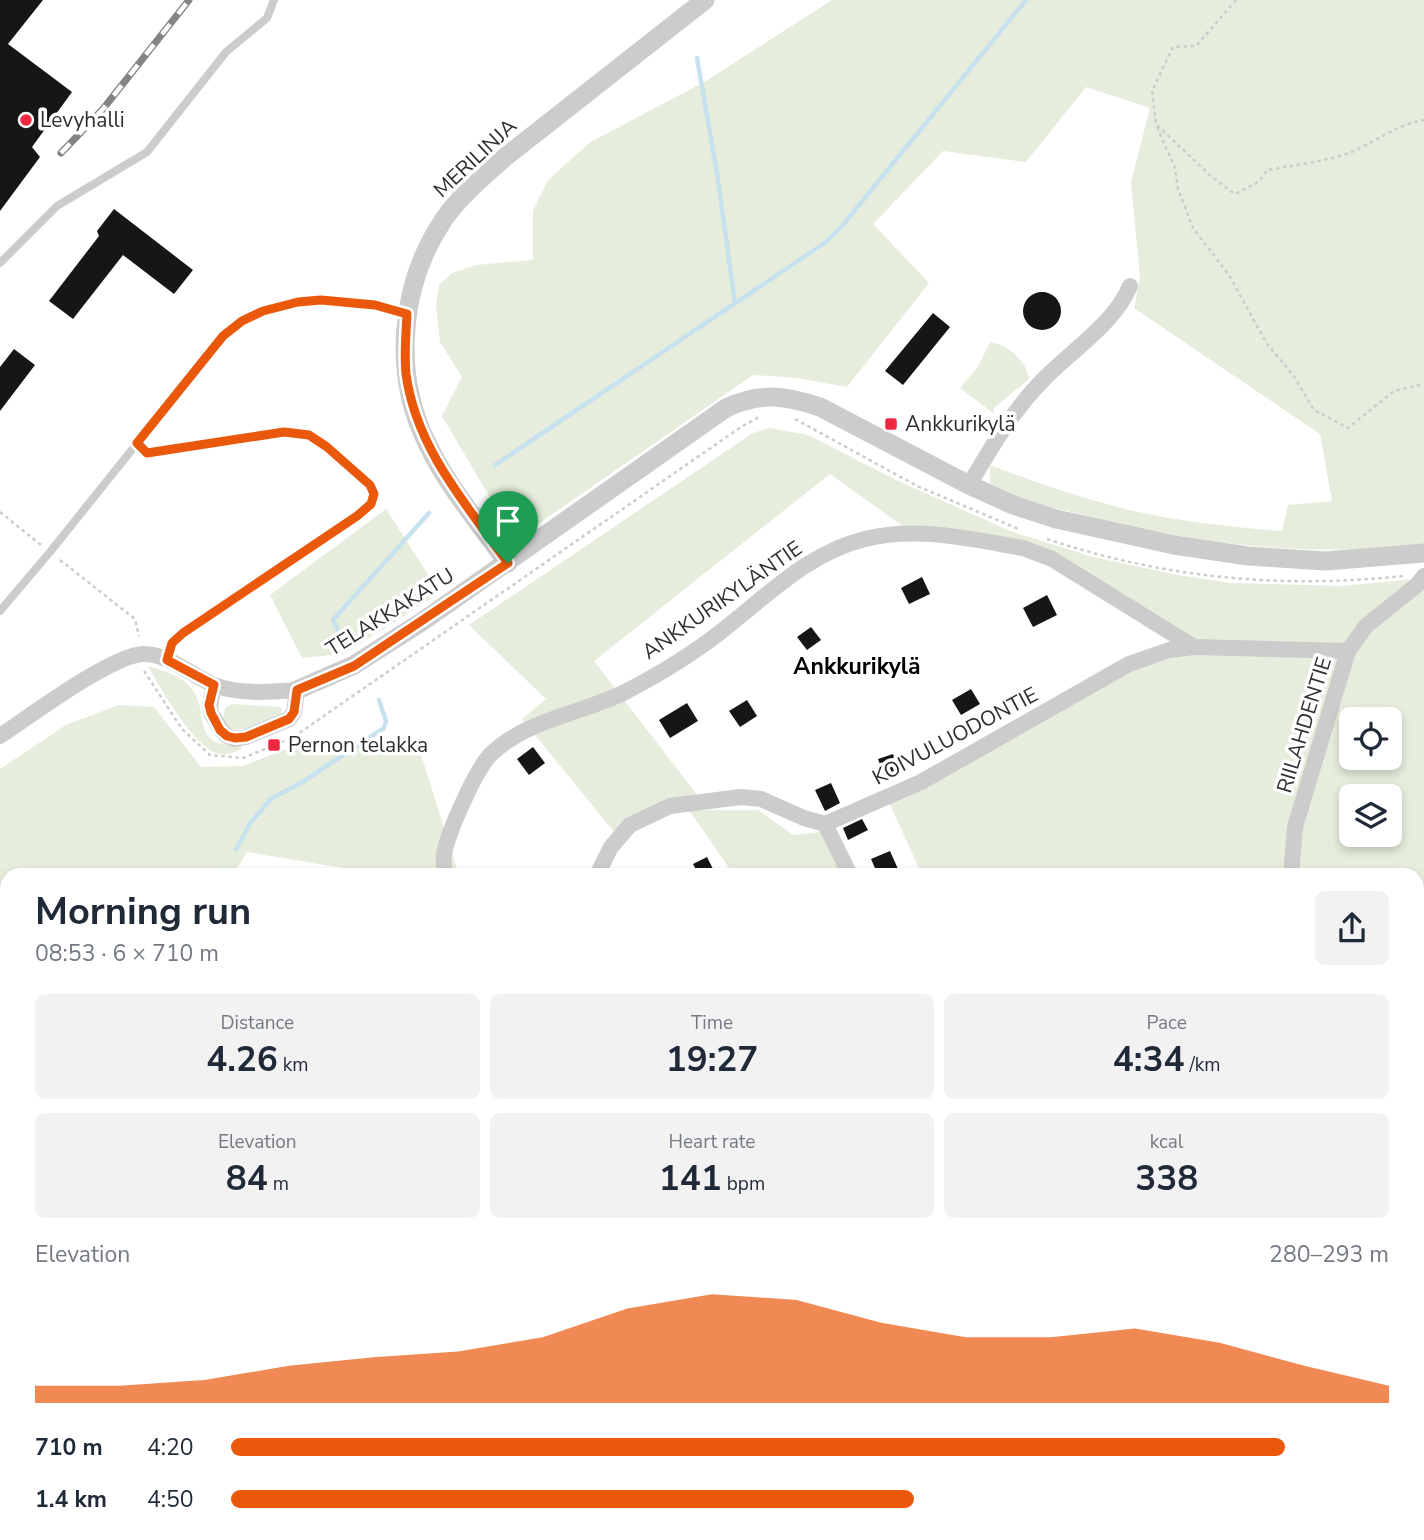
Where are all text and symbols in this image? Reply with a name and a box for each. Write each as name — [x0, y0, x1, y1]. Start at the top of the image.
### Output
place label: Levyhalli — [40, 106, 125, 134]
marker: Levyhalli — [18, 112, 34, 128]
street label: MERILINJA — [427, 112, 523, 204]
place label: Ankkurikylä — [905, 410, 1016, 438]
marker: Ankkurikylä — [883, 416, 899, 432]
pin — [478, 491, 538, 563]
icon: arrive — [489, 502, 527, 540]
street label: ANKKURIKYLÄNTIE — [637, 534, 807, 666]
street label: TELAKKAKATU — [321, 561, 459, 663]
district label: Ankkurikylä — [793, 651, 921, 682]
street label: RIILAHDENTIE — [1270, 654, 1338, 796]
street label: KOIVULUODONTIE — [867, 681, 1043, 791]
map controls — [1339, 707, 1402, 847]
button: locate — [1339, 707, 1402, 770]
place label: Pernon telakka — [288, 731, 428, 759]
marker: Pernon telakka — [266, 737, 282, 753]
button: layers — [1339, 784, 1402, 847]
text: Morning run — [35, 886, 251, 937]
button: share — [1315, 891, 1389, 965]
text: 08:53 · 6 × 710 m — [35, 938, 219, 969]
text: Distance — [220, 1010, 294, 1036]
text: Time — [691, 1010, 733, 1036]
text: Pace — [1146, 1010, 1187, 1036]
text: 4.26 — [206, 1036, 278, 1083]
text: 19:27 — [666, 1036, 758, 1083]
text: 4:34 — [1113, 1036, 1185, 1083]
text: km — [278, 1052, 309, 1078]
text: /km — [1185, 1052, 1220, 1078]
text: Elevation — [218, 1129, 297, 1155]
text: Heart rate — [669, 1129, 755, 1155]
text: kcal — [1150, 1129, 1184, 1155]
text: 84 — [226, 1155, 268, 1202]
text: 141 — [659, 1155, 722, 1202]
text: 338 — [1135, 1155, 1198, 1202]
text: m — [268, 1171, 289, 1197]
text: bpm — [722, 1171, 765, 1197]
text: Elevation — [35, 1239, 130, 1270]
text: 280–293 m — [1269, 1239, 1389, 1270]
text: 710 m — [35, 1432, 103, 1463]
text: 4:20 — [147, 1432, 194, 1463]
text: 1.4 km — [35, 1484, 107, 1515]
text: 4:50 — [147, 1484, 194, 1515]

